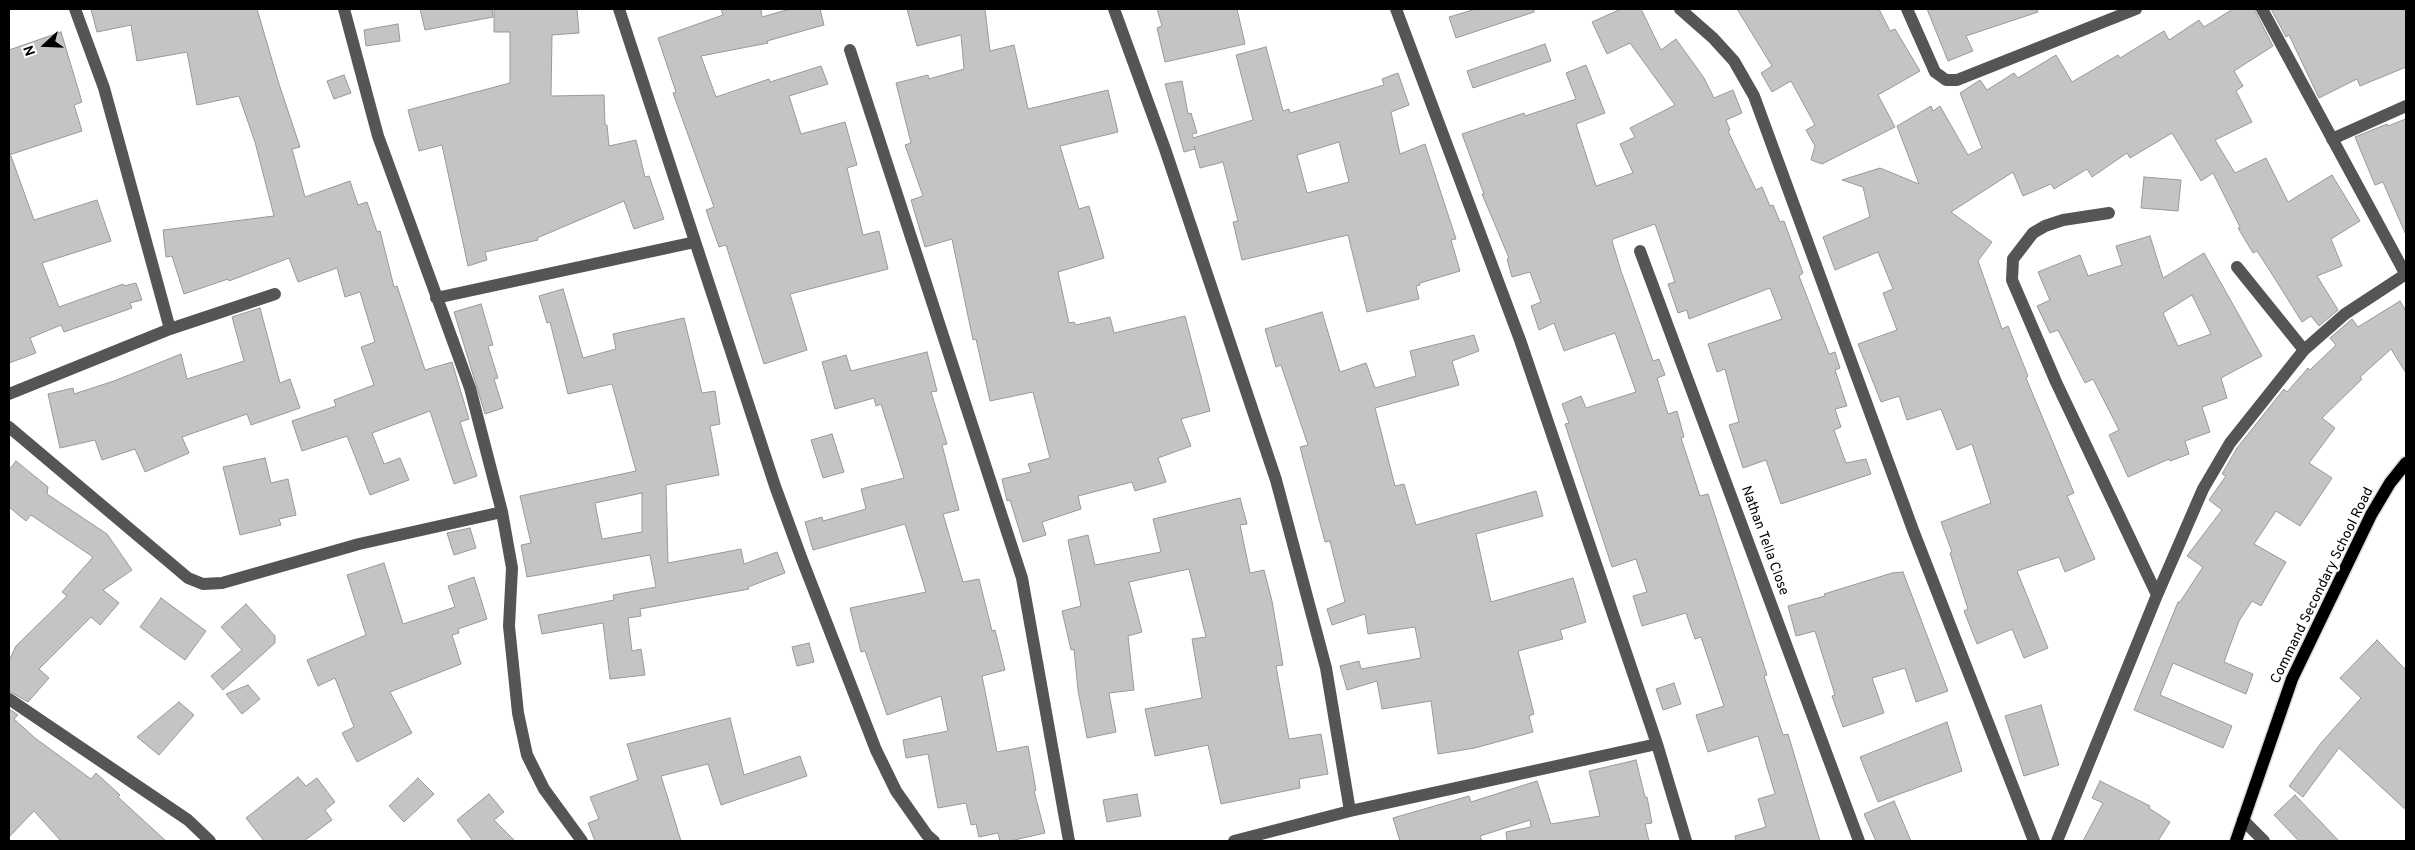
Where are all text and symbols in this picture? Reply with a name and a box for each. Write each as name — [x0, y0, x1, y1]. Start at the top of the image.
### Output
north arrow — [20, 20, 70, 70]
text: N — [21, 43, 40, 58]
street label: Nathan Tella Close — [1736, 484, 1792, 598]
street label: Command Secondary School Road — [2268, 485, 2378, 687]

